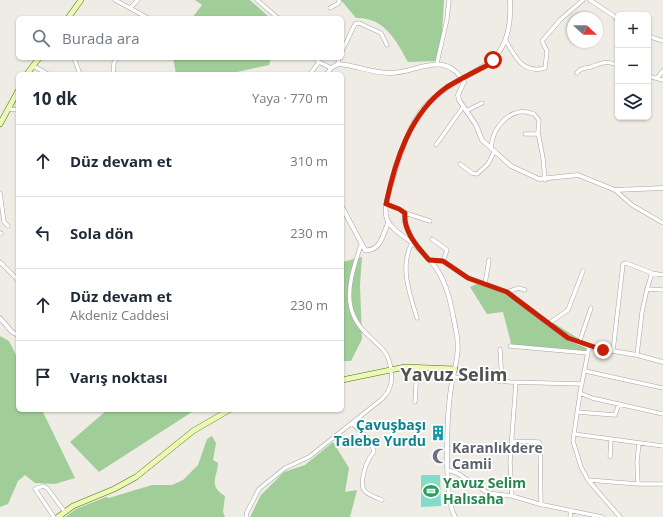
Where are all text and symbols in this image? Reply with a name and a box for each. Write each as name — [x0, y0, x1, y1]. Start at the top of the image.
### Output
north arrow — [567, 12, 603, 48]
map controls — [615, 12, 651, 120]
button: + — [615, 12, 651, 48]
search box — [16, 16, 344, 60]
icon: search — [30, 27, 52, 49]
text: Burada ara — [62, 28, 140, 48]
button: − — [615, 48, 651, 84]
route start — [484, 51, 502, 69]
button: layers — [615, 84, 651, 120]
text: 10 dk — [32, 87, 77, 110]
text: Yaya · 770 m — [252, 89, 328, 107]
icon: ahead — [32, 150, 54, 172]
text: Düz devam et — [70, 151, 172, 171]
text: 310 m — [290, 152, 328, 170]
icon: left — [32, 222, 54, 244]
text: Sola dön — [70, 223, 134, 243]
text: 230 m — [290, 224, 328, 242]
text: Düz devam et — [70, 286, 172, 306]
icon: ahead — [32, 294, 54, 316]
text: 230 m — [290, 296, 328, 314]
text: Akdeniz Caddesi — [70, 306, 169, 324]
route end — [594, 341, 612, 359]
district label: Yavuz Selim — [401, 362, 507, 386]
icon: arrive — [32, 366, 54, 388]
text: Varış noktası — [70, 367, 168, 387]
place label: Çavuşbaşı Talebe Yurdu — [334, 415, 426, 450]
building icon: Çavuşbaşı Talebe Yurdu — [429, 424, 447, 442]
place label: Karanlıkdere Camii — [452, 438, 543, 473]
mosque icon: Karanlıkdere Camii — [431, 447, 449, 465]
place label: Yavuz Selim Halısaha — [443, 473, 526, 508]
sports icon: Yavuz Selim Halısaha — [422, 482, 440, 500]

